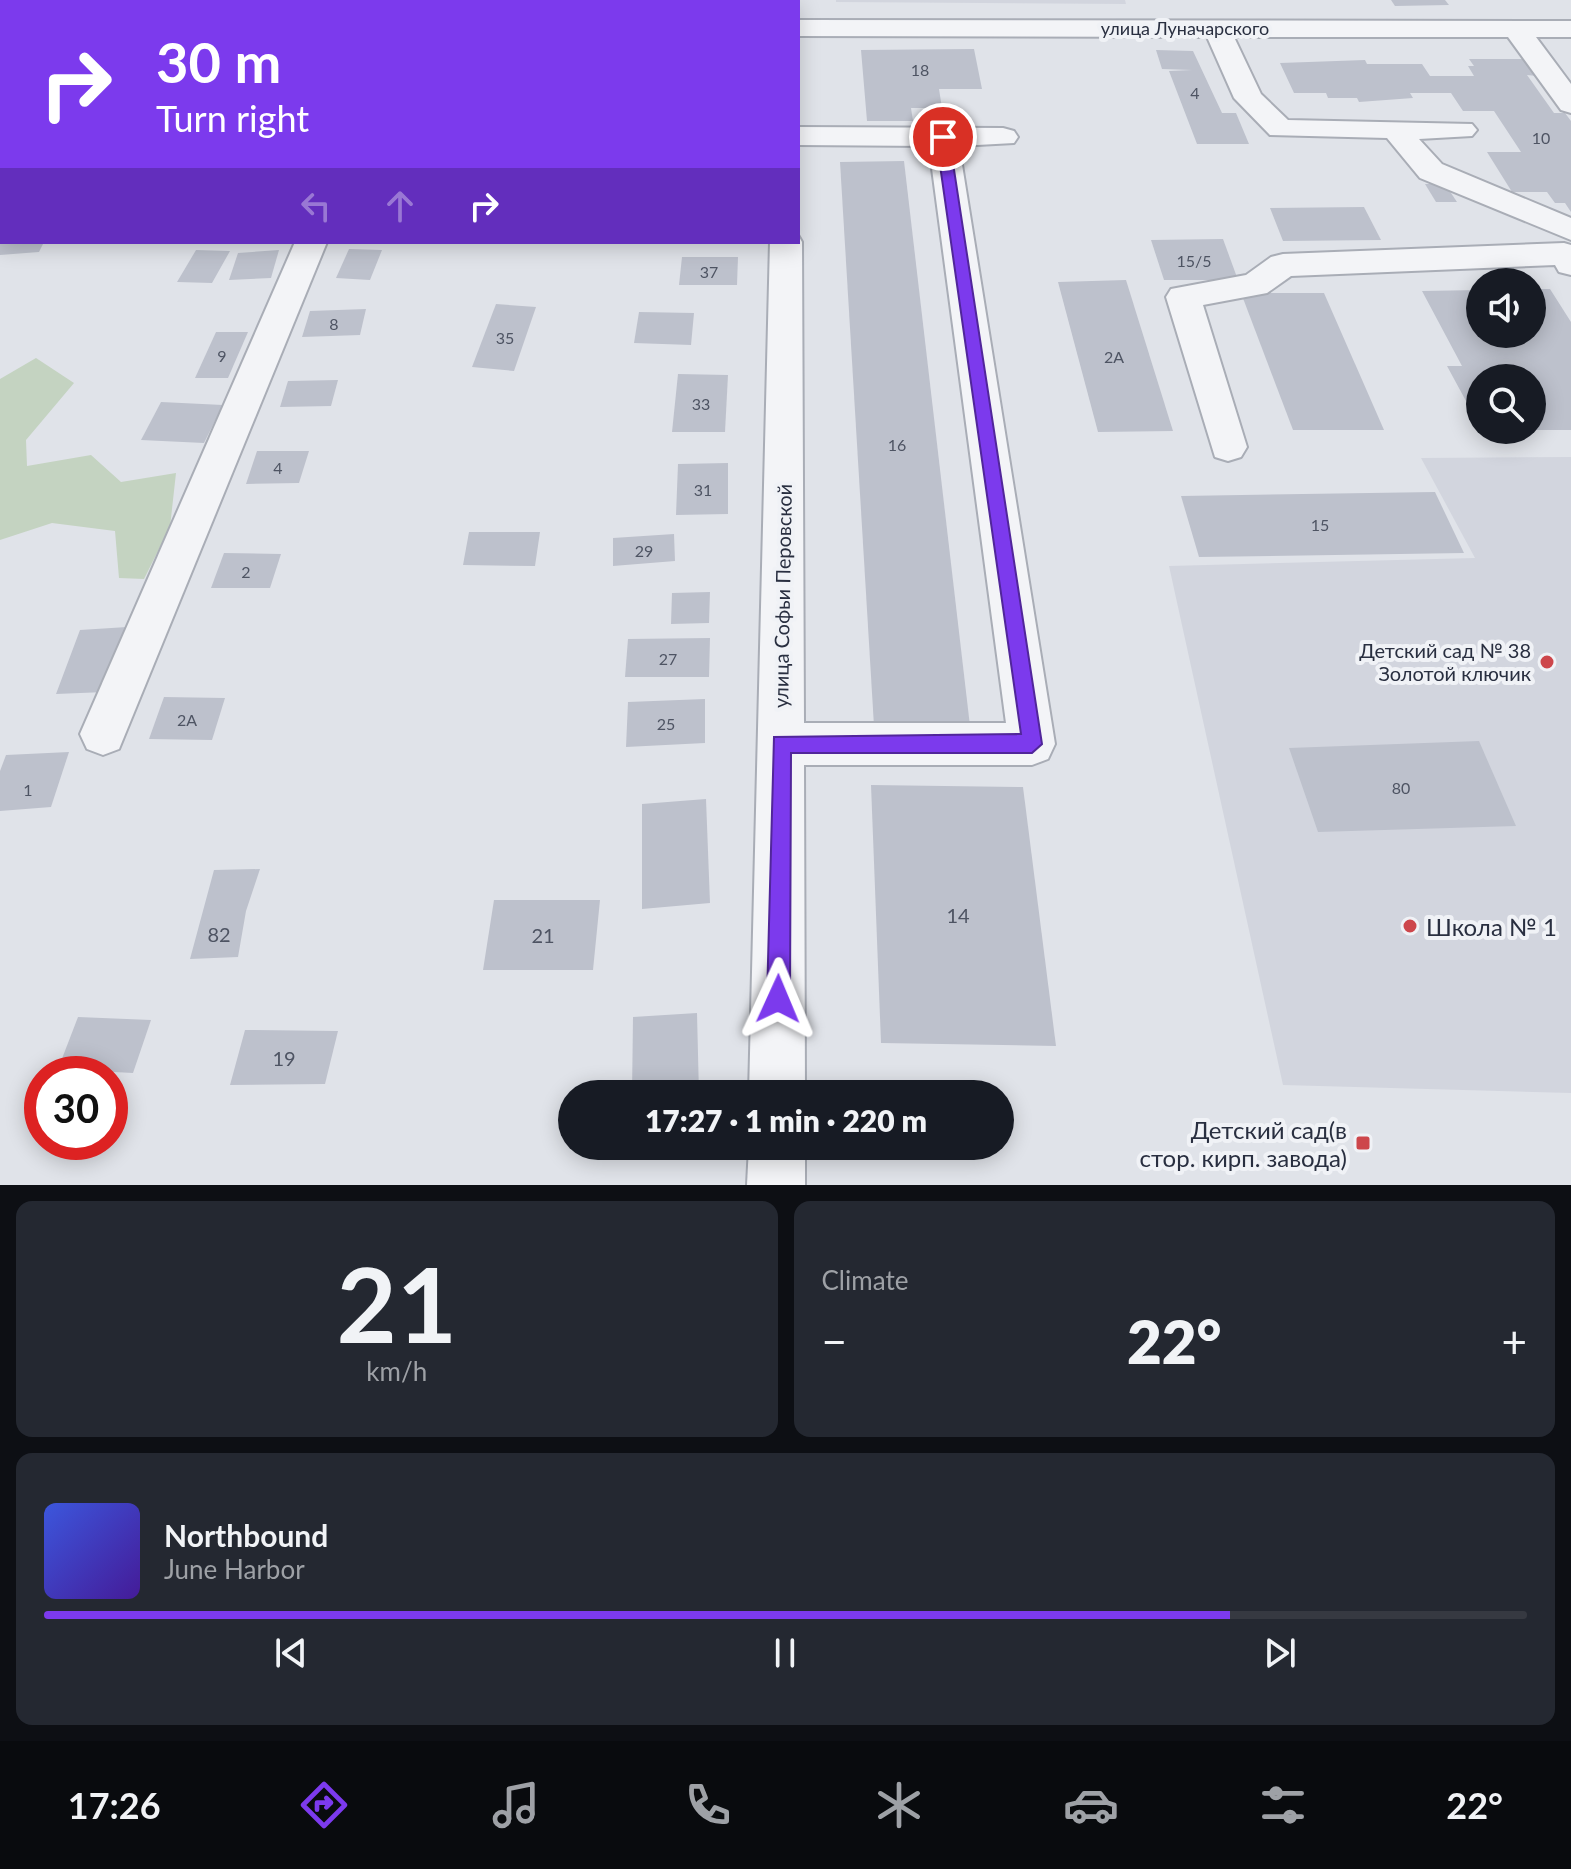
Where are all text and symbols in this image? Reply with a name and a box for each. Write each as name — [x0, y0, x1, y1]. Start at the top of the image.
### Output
street label: улица Луначарского — [1101, 17, 1269, 39]
text: 30 m — [156, 28, 281, 95]
icon: right — [24, 32, 128, 136]
house number: 18 — [911, 60, 929, 79]
house number: 4 — [1190, 83, 1200, 102]
text: Turn right — [156, 96, 309, 140]
pin — [909, 103, 977, 171]
icon: arrive — [921, 115, 965, 159]
house number: 10 — [1532, 128, 1550, 147]
icon: left — [294, 184, 338, 228]
icon: ahead — [378, 184, 422, 228]
icon: right — [462, 184, 506, 228]
house number: 15/5 — [1176, 251, 1212, 270]
house number: 37 — [700, 262, 718, 281]
map controls — [1466, 268, 1546, 444]
button: sound — [1466, 268, 1546, 348]
house number: 8 — [329, 314, 339, 333]
house number: 35 — [496, 328, 514, 347]
house number: 9 — [217, 346, 227, 365]
house number: 2А — [1104, 347, 1124, 366]
button: search — [1466, 364, 1546, 444]
house number: 33 — [692, 394, 710, 413]
house number: 16 — [888, 435, 906, 454]
house number: 4 — [273, 458, 283, 477]
house number: 31 — [694, 480, 712, 499]
street label: улица Софьи Перовской — [768, 484, 796, 708]
house number: 15 — [1311, 515, 1329, 534]
house number: 29 — [635, 541, 653, 560]
house number: 2 — [241, 562, 251, 581]
place label: Детский сад № 38 Золотой ключик — [1359, 638, 1532, 685]
house number: 27 — [659, 649, 677, 668]
marker: Детский сад № 38 Золотой ключик — [1538, 653, 1556, 671]
house number: 2А — [177, 710, 197, 729]
house number: 25 — [657, 714, 675, 733]
house number: 80 — [1392, 778, 1410, 797]
house number: 1 — [23, 780, 33, 799]
house number: 14 — [946, 903, 970, 927]
place label: Школа № 1 — [1426, 912, 1557, 941]
marker: Школа № 1 — [1401, 917, 1419, 935]
house number: 82 — [207, 922, 231, 946]
house number: 21 — [531, 923, 555, 947]
position arrow — [736, 957, 820, 1041]
house number: 19 — [272, 1046, 296, 1070]
speed limit sign: 30 — [24, 1056, 128, 1160]
text: 17:27 · 1 min · 220 m — [645, 1102, 927, 1138]
place label: Детский сад(в стор. кирп. завода) — [1140, 1115, 1347, 1172]
marker: Детский сад(в стор. кирп. завода) — [1354, 1134, 1372, 1152]
text: 21 — [336, 1240, 457, 1365]
text: Climate — [822, 1264, 908, 1296]
text: 22° — [1127, 1305, 1222, 1377]
text: − — [822, 1315, 847, 1367]
text: + — [1501, 1315, 1527, 1367]
text: km/h — [366, 1355, 427, 1387]
text: Northbound — [164, 1517, 328, 1553]
text: June Harbor — [164, 1553, 305, 1585]
icon: previous — [269, 1631, 313, 1675]
icon: pause — [763, 1631, 807, 1675]
icon: next — [1258, 1631, 1302, 1675]
icon: directions — [296, 1777, 352, 1833]
icon: music — [488, 1777, 544, 1833]
icon: phone — [680, 1777, 736, 1833]
icon: climate — [871, 1777, 927, 1833]
icon: car — [1063, 1777, 1119, 1833]
icon: filters — [1255, 1777, 1311, 1833]
text: 17:26 — [68, 1783, 161, 1827]
text: 22° — [1446, 1783, 1503, 1827]

